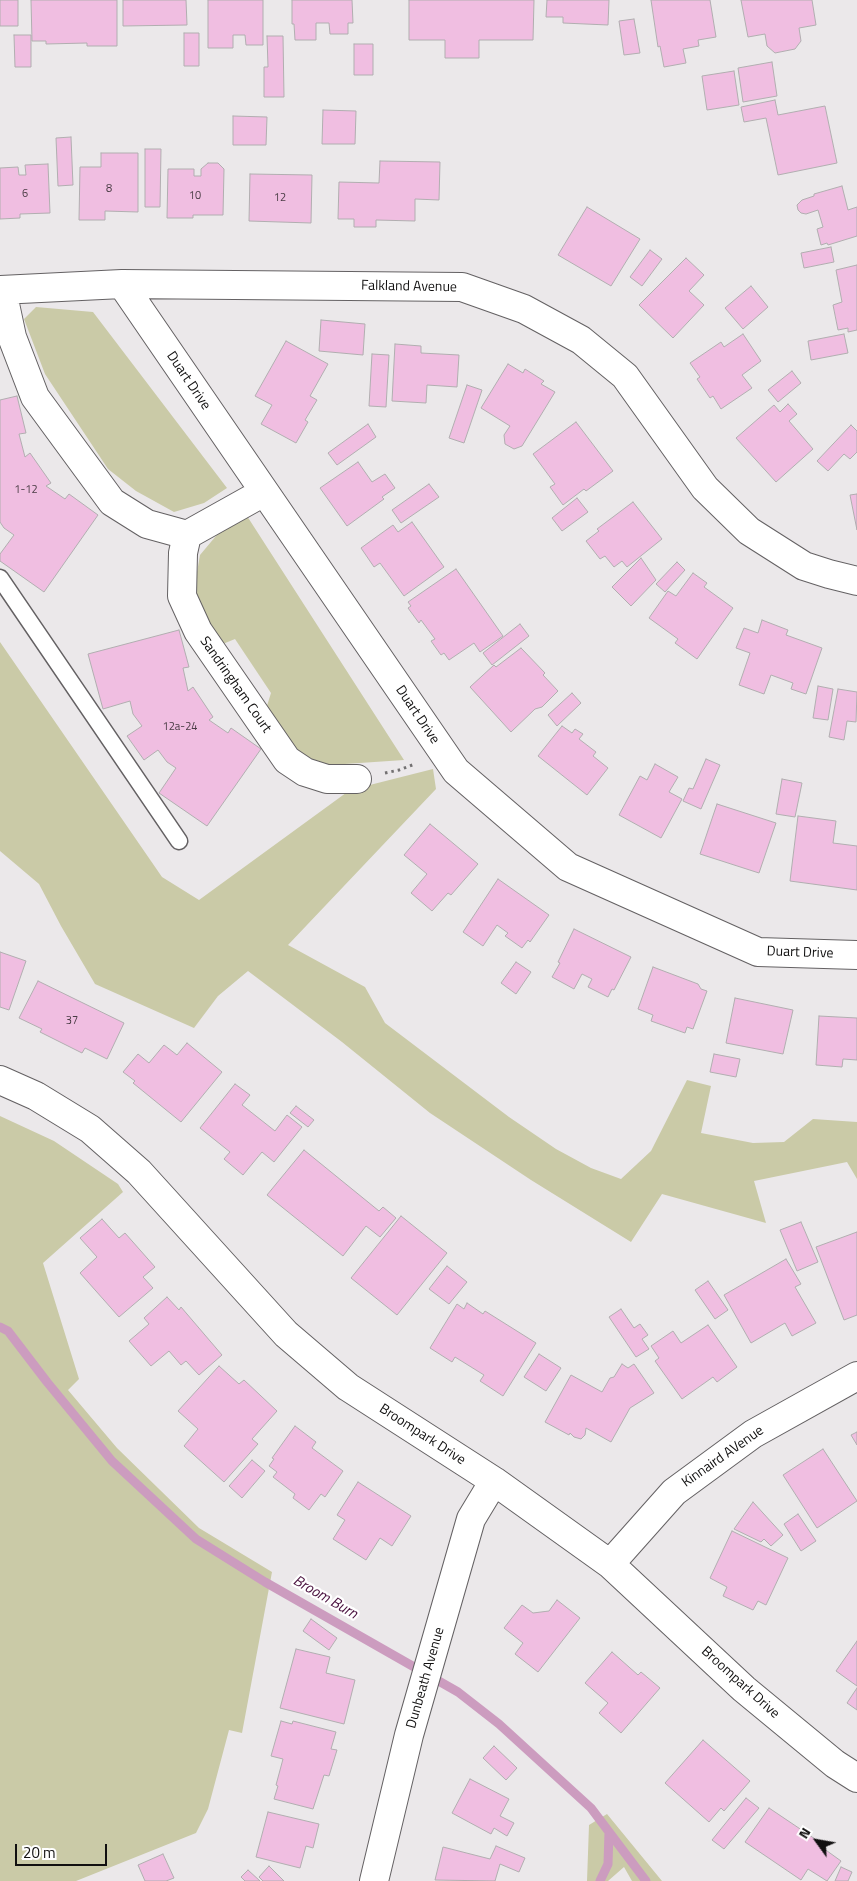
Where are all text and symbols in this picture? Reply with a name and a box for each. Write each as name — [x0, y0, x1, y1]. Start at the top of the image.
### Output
house number: 8 — [106, 182, 112, 196]
house number: 6 — [22, 187, 28, 201]
house number: 10 — [189, 189, 201, 203]
house number: 12 — [274, 191, 286, 205]
street label: Falkland Avenue — [361, 278, 457, 296]
street label: Duart Drive — [162, 349, 214, 413]
house number: 1-12 — [14, 483, 38, 497]
street label: Sandringham Court — [196, 634, 274, 736]
street label: Duart Drive — [391, 683, 443, 747]
house number: 12a-24 — [163, 720, 197, 734]
street label: Duart Drive — [766, 943, 834, 963]
house number: 37 — [66, 1014, 78, 1028]
street label: Broompark Drive — [376, 1401, 468, 1469]
street label: Kinnaird AVenue — [679, 1423, 767, 1491]
water label: Broom Burn — [290, 1572, 360, 1624]
street label: Dunbeath Avenue — [403, 1625, 449, 1731]
street label: Broompark Drive — [697, 1643, 783, 1723]
north arrow — [792, 1816, 842, 1866]
text: N — [792, 1823, 815, 1842]
scale bar — [18, 1834, 110, 1866]
text: 20 m — [23, 1841, 56, 1864]

